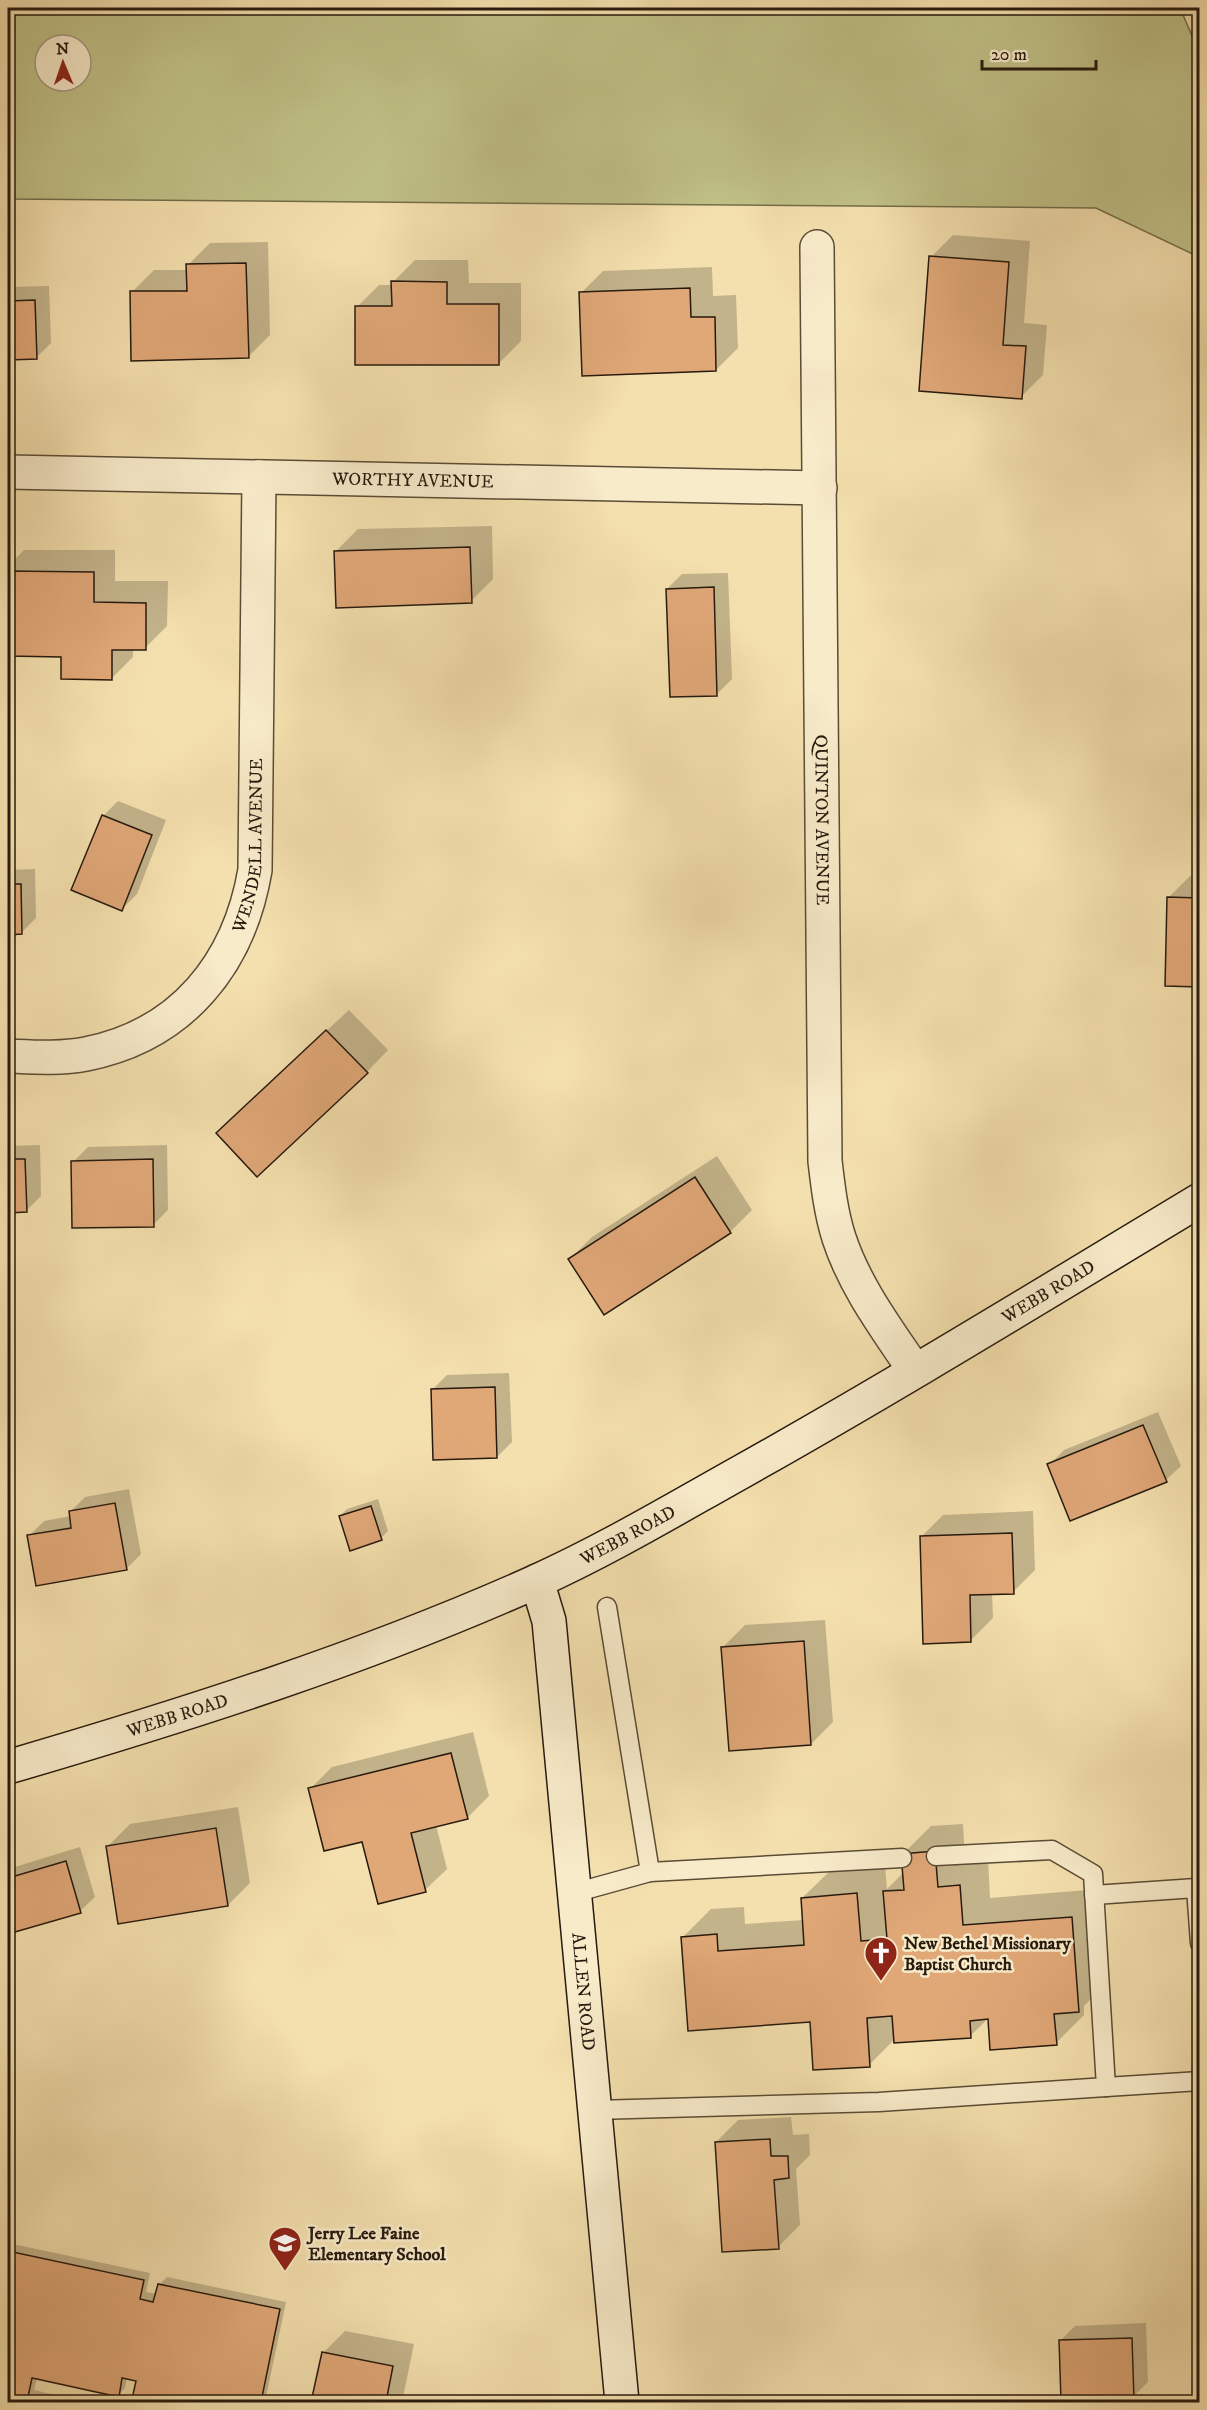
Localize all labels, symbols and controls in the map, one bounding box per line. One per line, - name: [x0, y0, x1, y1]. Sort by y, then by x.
- north arrow: [33, 33, 93, 93]
- scale bar: [982, 33, 1096, 71]
- text: N: [56, 39, 69, 59]
- text: 20 m: [991, 44, 1027, 66]
- street label: WORTHY AVENUE: [331, 468, 494, 494]
- street label: QUINTON AVENUE: [809, 734, 833, 906]
- street label: WENDELL AVENUE: [228, 758, 268, 937]
- street label: WEBB ROAD: [997, 1256, 1099, 1330]
- street label: WEBB ROAD: [576, 1501, 680, 1571]
- street label: WEBB ROAD: [123, 1690, 231, 1743]
- street label: ALLEN ROAD: [566, 1932, 599, 2052]
- place label: New Bethel Missionary Baptist Church: [904, 1933, 1071, 1976]
- church icon: New Bethel Missionary Baptist Church: [863, 1935, 899, 1982]
- place label: Jerry Lee Faine Elementary School: [306, 2223, 446, 2266]
- school or university icon: Jerry Lee Faine Elementary School: [267, 2225, 303, 2272]

